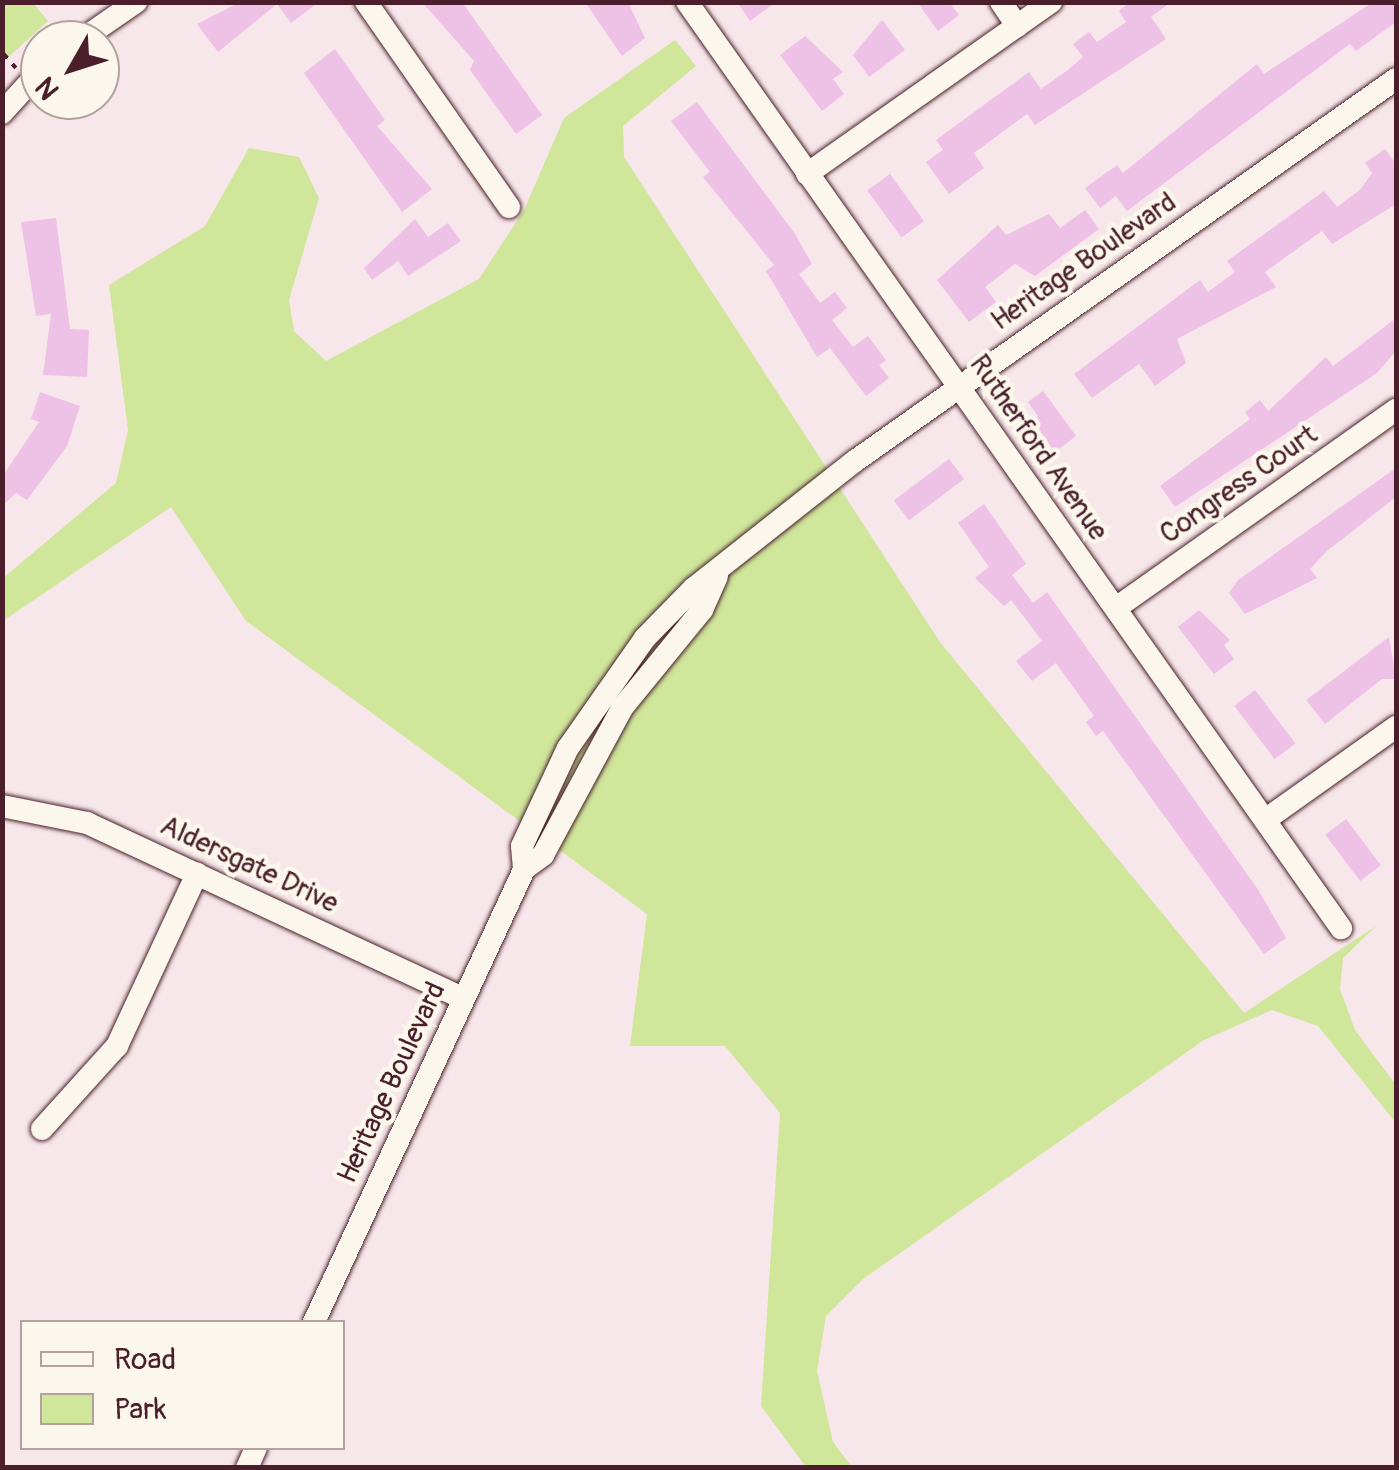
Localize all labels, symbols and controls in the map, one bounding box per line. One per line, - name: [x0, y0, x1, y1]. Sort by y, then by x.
- north arrow: [20, 20, 120, 120]
- text: N: [28, 70, 67, 106]
- street label: Heritage Boulevard: [985, 186, 1183, 338]
- street label: Rutherford Avenue: [962, 349, 1114, 547]
- street label: Congress Court: [1154, 418, 1324, 552]
- street label: Aldersgate Drive: [155, 809, 343, 921]
- street label: Heritage Boulevard: [331, 977, 453, 1189]
- legend: [20, 1320, 345, 1450]
- text: Road: [114, 1341, 176, 1378]
- text: Park: [114, 1391, 167, 1428]

